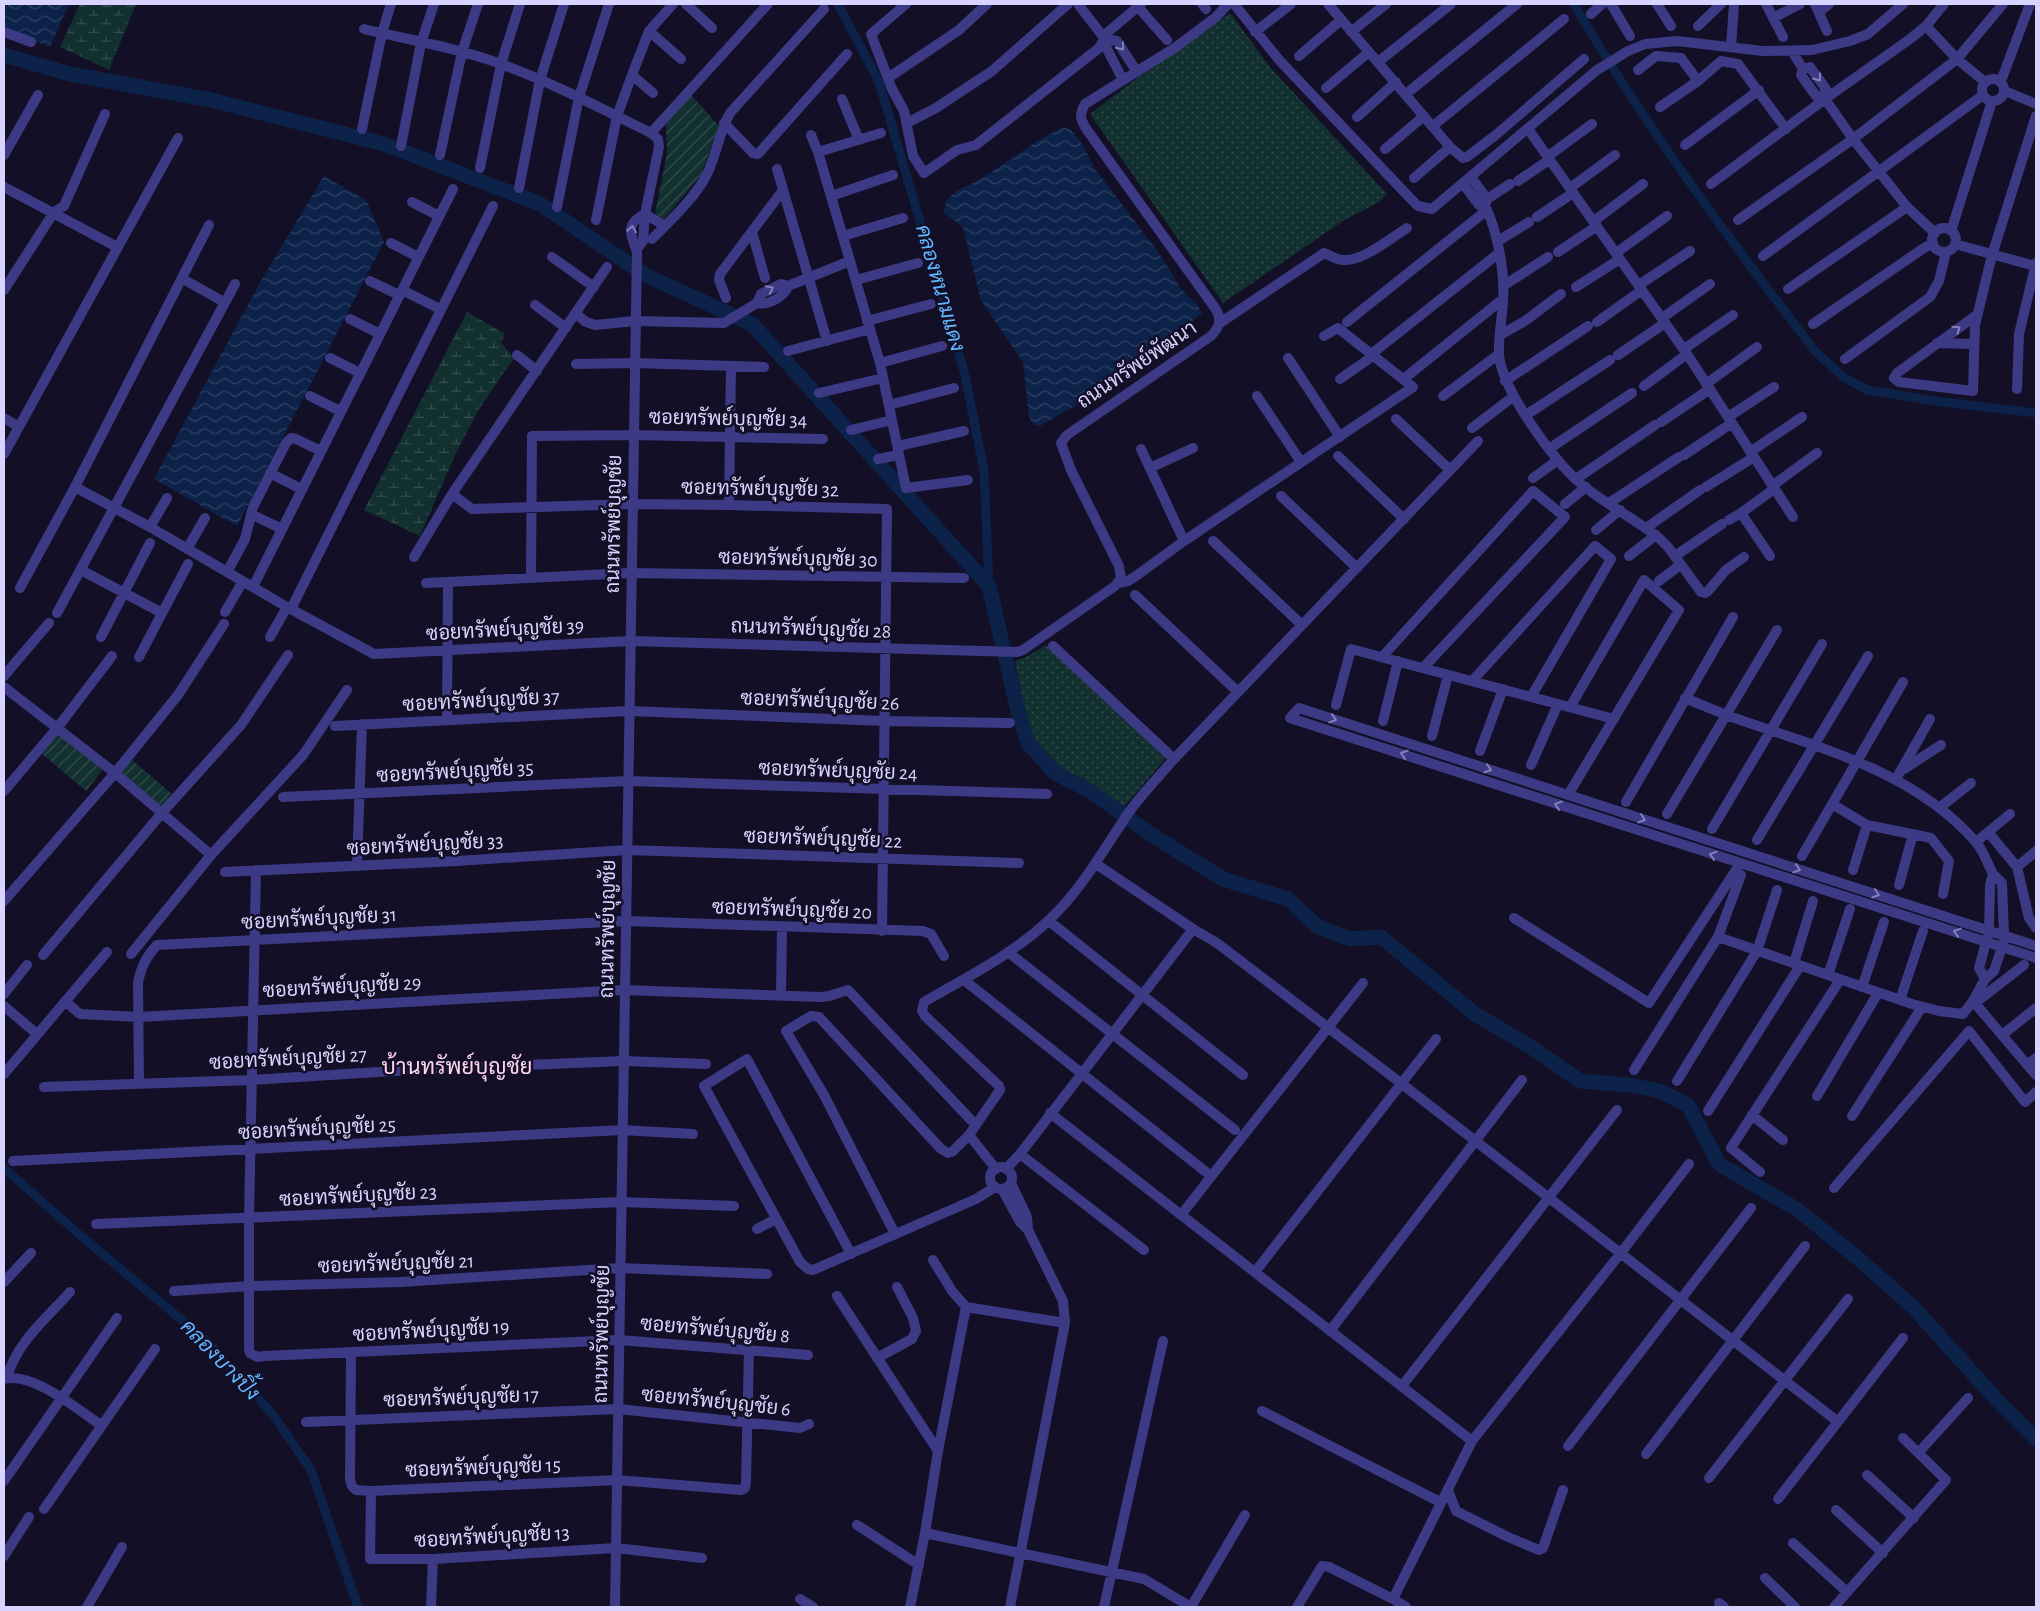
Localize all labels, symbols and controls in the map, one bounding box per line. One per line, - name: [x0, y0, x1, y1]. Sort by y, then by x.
- one-way arrow: [1115, 42, 1124, 51]
- one-way arrow: [1812, 72, 1821, 82]
- water label: คลองหนามแดง: [912, 222, 968, 354]
- one-way arrow: [626, 225, 637, 233]
- one-way arrow: [765, 285, 774, 295]
- street label: ถนนทรัพย์พัฒนา: [1071, 314, 1200, 412]
- one-way arrow: [1952, 326, 1961, 335]
- street label: ซอยทรัพย์บุญชัย 34: [649, 403, 807, 433]
- street label: ถนนทรัพย์บุญชัย: [598, 454, 628, 594]
- street label: ซอยทรัพย์บุญชัย 32: [681, 473, 839, 503]
- street label: ซอยทรัพย์บุญชัย 30: [718, 543, 878, 573]
- street label: ซอยทรัพย์บุญชัย 39: [425, 611, 585, 647]
- street label: ถนนทรัพย์บุญชัย 28: [730, 611, 892, 645]
- street label: ซอยทรัพย์บุญชัย 37: [402, 682, 560, 718]
- street label: ซอยทรัพย์บุญชัย 26: [740, 683, 900, 717]
- one-way arrow: [1329, 714, 1337, 724]
- one-way arrow: [1400, 750, 1408, 760]
- street label: ซอยทรัพย์บุญชัย 35: [376, 753, 534, 789]
- street label: ซอยทรัพย์บุญชัย 24: [758, 753, 918, 787]
- one-way arrow: [1483, 763, 1492, 773]
- one-way arrow: [1554, 800, 1563, 810]
- one-way arrow: [1638, 813, 1646, 823]
- street label: ซอยทรัพย์บุญชัย 22: [743, 821, 903, 855]
- street label: ซอยทรัพย์บุญชัย 33: [346, 826, 504, 862]
- one-way arrow: [1709, 851, 1717, 861]
- street label: ถนนทรัพย์บุญชัย: [592, 859, 622, 999]
- one-way arrow: [1792, 863, 1801, 873]
- one-way arrow: [1871, 889, 1879, 899]
- street label: ซอยทรัพย์บุญชัย 20: [712, 892, 873, 926]
- street label: ซอยทรัพย์บุญชัย 31: [241, 900, 397, 936]
- one-way arrow: [1953, 928, 1961, 938]
- street label: ซอยทรัพย์บุญชัย 29: [262, 968, 422, 1004]
- street label: ซอยทรัพย์บุญชัย 27: [208, 1040, 368, 1076]
- district label: บ้านทรัพย์บุญชัย: [382, 1052, 532, 1082]
- street label: ซอยทรัพย์บุญชัย 25: [237, 1110, 397, 1146]
- street label: ซอยทรัพย์บุญชัย 23: [278, 1177, 438, 1213]
- street label: ซอยทรัพย์บุญชัย 21: [317, 1246, 475, 1280]
- street label: ถนนทรัพย์บุญชัย: [586, 1264, 616, 1404]
- water label: คลองบางปิ้ง: [177, 1309, 270, 1404]
- street label: ซอยทรัพย์บุญชัย 8: [639, 1309, 791, 1349]
- street label: ซอยทรัพย์บุญชัย 19: [352, 1312, 510, 1348]
- street label: ซอยทรัพย์บุญชัย 6: [640, 1379, 792, 1423]
- street label: ซอยทรัพย์บุญชัย 17: [383, 1380, 539, 1414]
- street label: ซอยทรัพย์บุญชัย 15: [405, 1450, 561, 1484]
- street label: ซอยทรัพย์บุญชัย 13: [414, 1518, 570, 1554]

